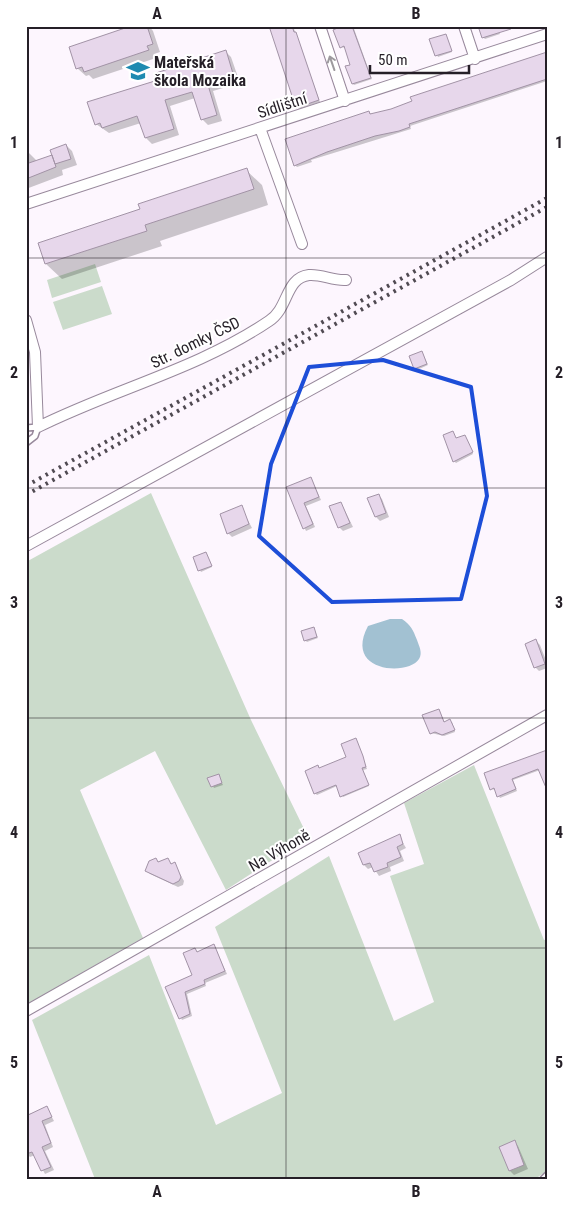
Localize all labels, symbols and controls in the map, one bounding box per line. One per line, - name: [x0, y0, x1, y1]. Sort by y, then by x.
- text: A: [152, 4, 162, 23]
- text: B: [412, 4, 421, 23]
- scale bar: [370, 42, 469, 74]
- text: 50 m: [378, 51, 408, 69]
- place label: Mateřská škola Mozaika: [154, 53, 247, 90]
- one-way arrow: [327, 56, 337, 72]
- school or university icon: Mateřská škola Mozaika: [125, 58, 151, 84]
- street label: Sídlištní: [255, 88, 310, 122]
- text: 1: [10, 133, 18, 152]
- text: 1: [555, 133, 563, 152]
- street label: Str. domky ČSD: [147, 312, 243, 372]
- text: 2: [10, 363, 18, 382]
- text: 2: [555, 363, 563, 382]
- text: 3: [10, 593, 18, 612]
- text: 3: [555, 593, 563, 612]
- text: 4: [10, 823, 18, 842]
- text: 4: [555, 823, 563, 842]
- street label: Na Výhoně: [245, 825, 313, 876]
- text: 5: [10, 1053, 18, 1072]
- text: 5: [555, 1053, 563, 1072]
- text: A: [152, 1182, 162, 1201]
- text: B: [412, 1182, 421, 1201]

